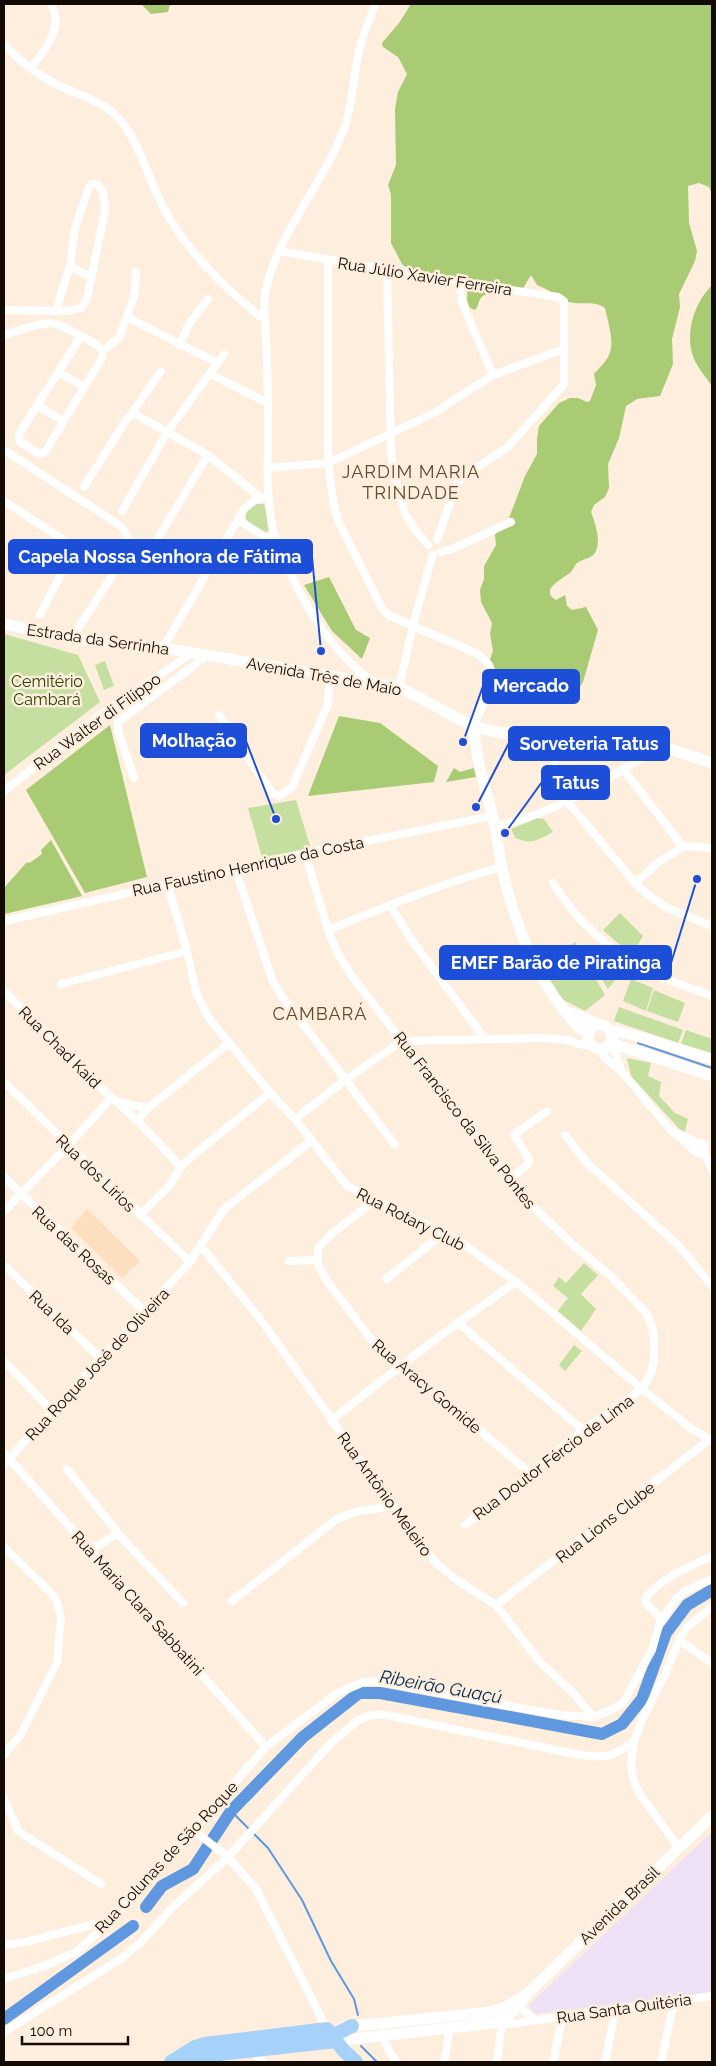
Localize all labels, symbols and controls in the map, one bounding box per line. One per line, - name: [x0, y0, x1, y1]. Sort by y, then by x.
- street label: Rua Júlio Xavier Ferreira: [336, 253, 513, 300]
- district label: JARDIM MARIA TRINDADE: [342, 461, 480, 503]
- callout: Capela Nossa Senhora de Fátima: [9, 540, 312, 573]
- text: Capela Nossa Senhora de Fátima: [18, 546, 302, 567]
- street label: Estrada da Serrinha: [25, 620, 170, 659]
- street label: Avenida Três de Maio: [245, 654, 403, 699]
- street label: Rua Walter di Filippo: [30, 669, 165, 774]
- callout: Mercado: [483, 670, 579, 703]
- park label: Cemitério Cambará: [11, 672, 83, 709]
- text: Mercado: [493, 675, 569, 696]
- callout: Molhação: [141, 724, 246, 757]
- callout: Sorveteria Tatus: [509, 727, 669, 760]
- text: Molhação: [152, 730, 236, 751]
- text: Sorveteria Tatus: [519, 733, 659, 754]
- callout: Tatus: [542, 766, 609, 799]
- text: Tatus: [553, 772, 599, 793]
- street label: Rua Faustino Henrique da Costa: [131, 833, 366, 900]
- callout: EMEF Barão de Piratinga: [440, 946, 671, 979]
- text: EMEF Barão de Piratinga: [451, 952, 661, 973]
- street label: Rua Chad Kaid: [15, 1002, 105, 1092]
- district label: CAMBARÁ: [273, 1002, 367, 1024]
- street label: Rua Francisco da Silva Pontes: [390, 1028, 540, 1213]
- street label: Rua dos Lírios: [52, 1131, 140, 1216]
- street label: Rua Rotary Club: [353, 1184, 468, 1255]
- street label: Rua das Rosas: [28, 1202, 119, 1289]
- street label: Rua Roque José de Oliveira: [22, 1284, 173, 1445]
- street label: Rua Ida: [25, 1286, 78, 1338]
- street label: Rua Aracy Gomide: [368, 1335, 485, 1438]
- street label: Rua Doutor Fércio de Lima: [469, 1391, 637, 1524]
- street label: Rua Antônio Meleiro: [333, 1429, 436, 1560]
- street label: Rua Lions Clube: [552, 1478, 659, 1567]
- street label: Rua Maria Clara Sabbatini: [68, 1527, 208, 1680]
- water label: Ribeirão Guaçú: [378, 1665, 504, 1708]
- street label: Rua Colunas de São Roque: [91, 1777, 242, 1937]
- street label: Avenida Brasil: [575, 1862, 664, 1948]
- street label: Rua Santa Quitéria: [555, 1990, 693, 2027]
- scale bar: [22, 2014, 129, 2046]
- text: 100 m: [30, 2022, 72, 2040]

